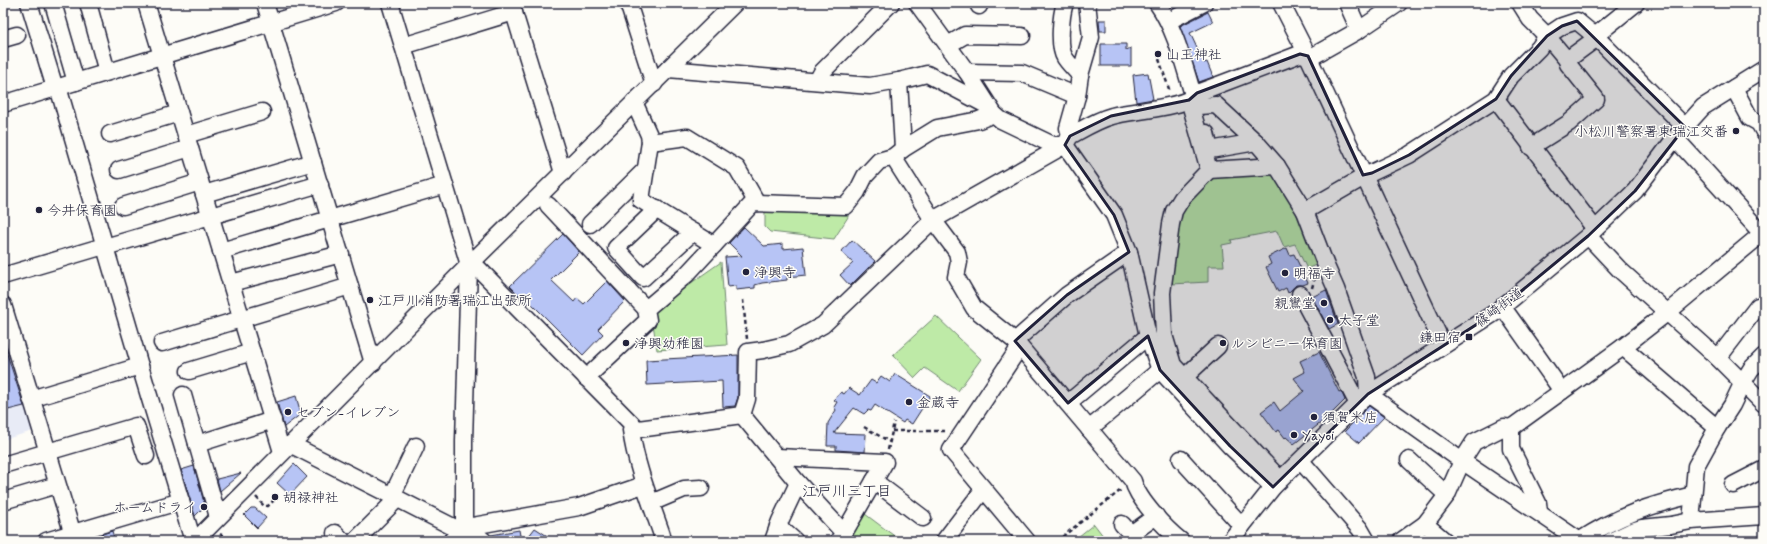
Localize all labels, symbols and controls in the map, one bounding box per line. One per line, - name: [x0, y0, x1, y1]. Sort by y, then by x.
- place label: 山王神社: [1166, 46, 1222, 64]
- marker: 山王神社: [1153, 49, 1163, 59]
- place label: 小松川警察署東瑞江交番: [1574, 123, 1728, 141]
- marker: 小松川警察署東瑞江交番: [1731, 126, 1741, 136]
- place label: 今井保育園: [47, 202, 117, 220]
- marker: 今井保育園: [34, 205, 44, 215]
- place label: 浄興寺: [754, 264, 796, 282]
- place label: 明福寺: [1293, 265, 1335, 283]
- marker: 浄興寺: [741, 267, 751, 277]
- marker: 明福寺: [1280, 268, 1290, 278]
- street label: 篠崎街道: [1472, 284, 1528, 332]
- place label: 江戸川消防署瑞江出張所: [378, 292, 532, 310]
- marker: 江戸川消防署瑞江出張所: [365, 295, 375, 305]
- place label: 親鸞堂: [1274, 295, 1316, 313]
- marker: 親鸞堂: [1319, 298, 1329, 308]
- place label: 太子堂: [1338, 312, 1380, 330]
- marker: 太子堂: [1325, 315, 1335, 325]
- place label: 鎌田宿: [1419, 329, 1461, 347]
- marker: 鎌田宿: [1464, 332, 1474, 342]
- place label: 浄興幼稚園: [634, 335, 704, 353]
- place label: ルンビニー保育園: [1231, 335, 1343, 353]
- marker: 浄興幼稚園: [621, 338, 631, 348]
- marker: ルンビニー保育園: [1218, 338, 1228, 348]
- place label: 金蔵寺: [917, 394, 959, 412]
- marker: 金蔵寺: [904, 397, 914, 407]
- place label: セブン-イレブン: [296, 404, 400, 422]
- marker: セブン-イレブン: [283, 407, 293, 417]
- place label: 須賀米店: [1322, 409, 1378, 427]
- marker: 須賀米店: [1309, 412, 1319, 422]
- place label: Yayoi: [1302, 427, 1334, 445]
- marker: Yayoi: [1289, 430, 1299, 440]
- district label: 江戸川三丁目: [802, 482, 892, 502]
- place label: 胡禄神社: [283, 489, 339, 507]
- marker: 胡禄神社: [270, 492, 280, 502]
- place label: ホームドライ: [113, 499, 196, 517]
- marker: ホームドライ: [199, 502, 209, 512]

